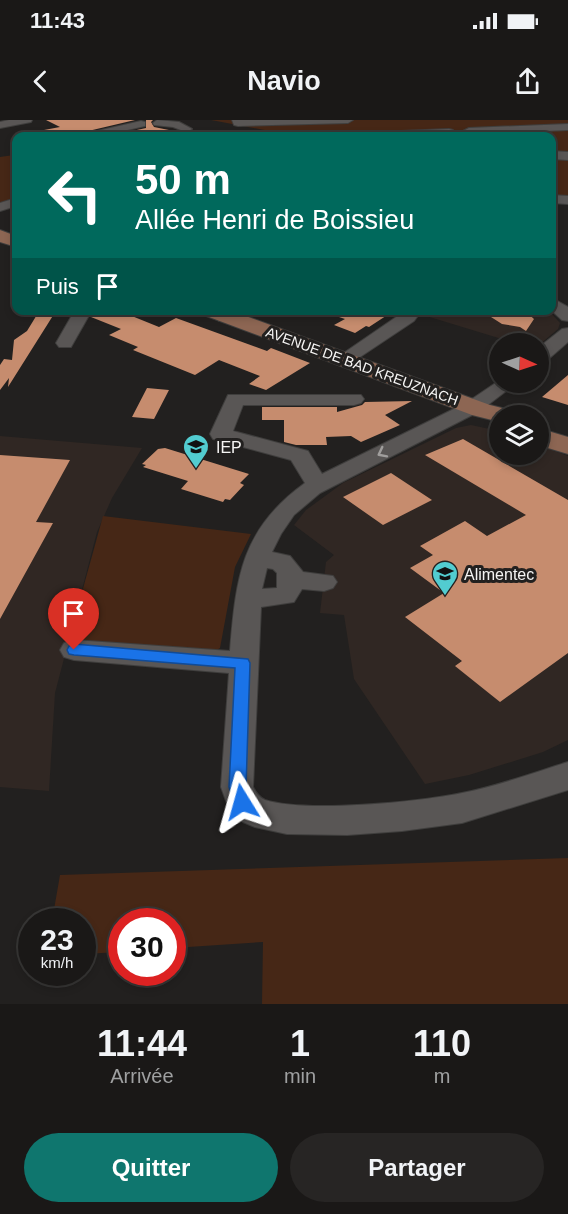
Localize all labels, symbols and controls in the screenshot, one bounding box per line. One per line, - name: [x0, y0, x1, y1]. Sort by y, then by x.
- text: 11:43: [30, 8, 85, 33]
- icon: back: [24, 65, 57, 98]
- icon: share: [511, 65, 544, 98]
- text: Navio: [247, 66, 321, 96]
- icon: left: [36, 156, 114, 234]
- text: 50 m: [135, 156, 231, 203]
- text: Allée Henri de Boissieu: [135, 205, 414, 235]
- icon: arrive: [91, 270, 124, 303]
- text: Puis: [36, 274, 79, 299]
- street label: AVENUE DE BAD KREUZNACH: [264, 324, 460, 408]
- north arrow: [489, 333, 549, 393]
- map controls: [489, 333, 549, 465]
- button: layers: [489, 405, 549, 465]
- school or university icon: IEP: [181, 432, 211, 470]
- place label: IEP: [216, 439, 242, 456]
- one-way arrow: [378, 445, 389, 457]
- school or university icon: Alimentec: [430, 559, 460, 597]
- place label: Alimentec: [464, 566, 534, 583]
- pin: [48, 588, 99, 650]
- icon: arrive: [57, 597, 90, 630]
- position arrow: [210, 770, 274, 834]
- speed limit sign: 30: [108, 908, 186, 986]
- text: 23: [40, 923, 74, 956]
- text: km/h: [41, 954, 73, 971]
- text: 11:44: [97, 1023, 187, 1064]
- text: 1: [290, 1023, 310, 1064]
- text: 110: [413, 1023, 471, 1064]
- text: Arrivée: [110, 1065, 174, 1087]
- text: min: [284, 1065, 316, 1087]
- text: m: [434, 1065, 450, 1087]
- button: Quitter: [24, 1133, 278, 1202]
- button: Partager: [290, 1133, 544, 1202]

